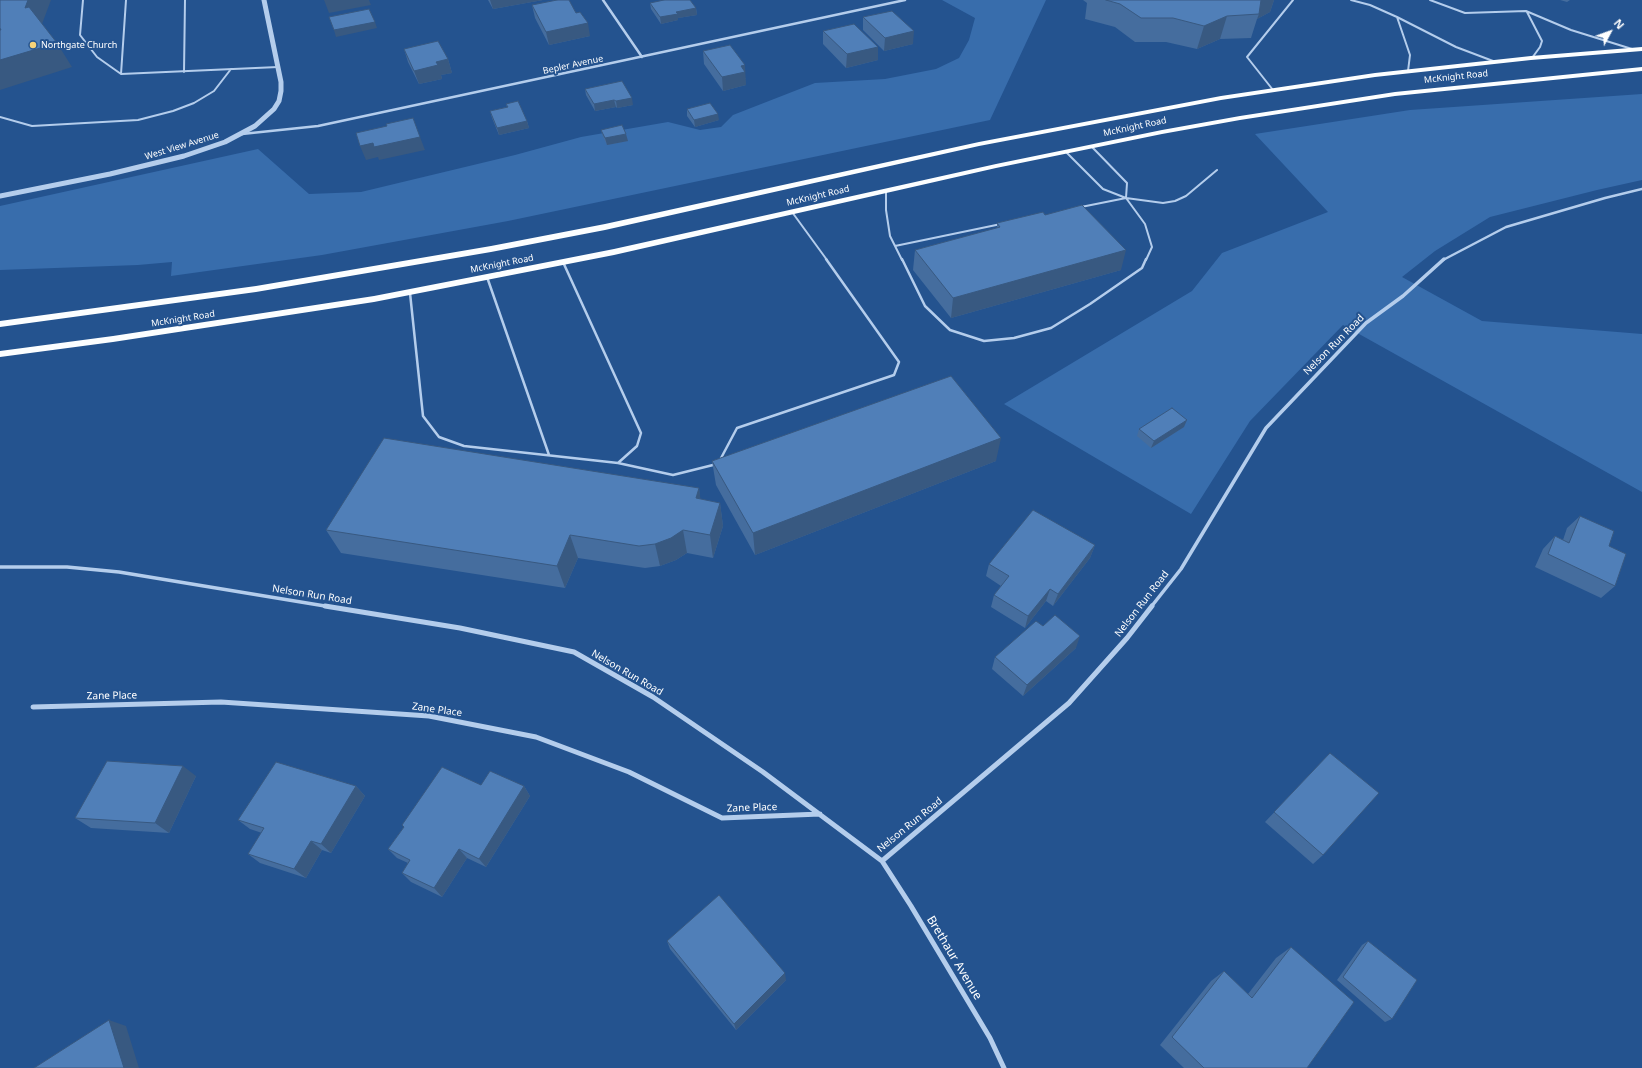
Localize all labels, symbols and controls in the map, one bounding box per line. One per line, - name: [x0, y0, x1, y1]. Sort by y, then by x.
- north arrow: [1590, 12, 1630, 52]
- text: N: [1611, 15, 1628, 32]
- marker: Northgate Church: [28, 40, 38, 50]
- place label: Northgate Church: [41, 40, 117, 50]
- street label: Bepler Avenue: [542, 53, 604, 77]
- street label: McKnight Road: [1423, 68, 1489, 86]
- street label: McKnight Road: [1102, 115, 1168, 139]
- street label: West View Avenue: [144, 130, 220, 162]
- street label: McKnight Road: [785, 184, 851, 208]
- street label: McKnight Road: [469, 253, 535, 275]
- street label: McKnight Road: [150, 309, 216, 329]
- street label: Nelson Run Road: [1301, 312, 1367, 378]
- street label: Nelson Run Road: [1112, 569, 1172, 639]
- street label: Nelson Run Road: [271, 583, 353, 607]
- street label: Nelson Run Road: [589, 648, 665, 698]
- street label: Zane Place: [87, 690, 137, 702]
- street label: Zane Place: [411, 701, 463, 719]
- street label: Nelson Run Road: [875, 795, 945, 855]
- street label: Zane Place: [727, 801, 777, 815]
- street label: Brethaur Avenue: [923, 913, 985, 1003]

